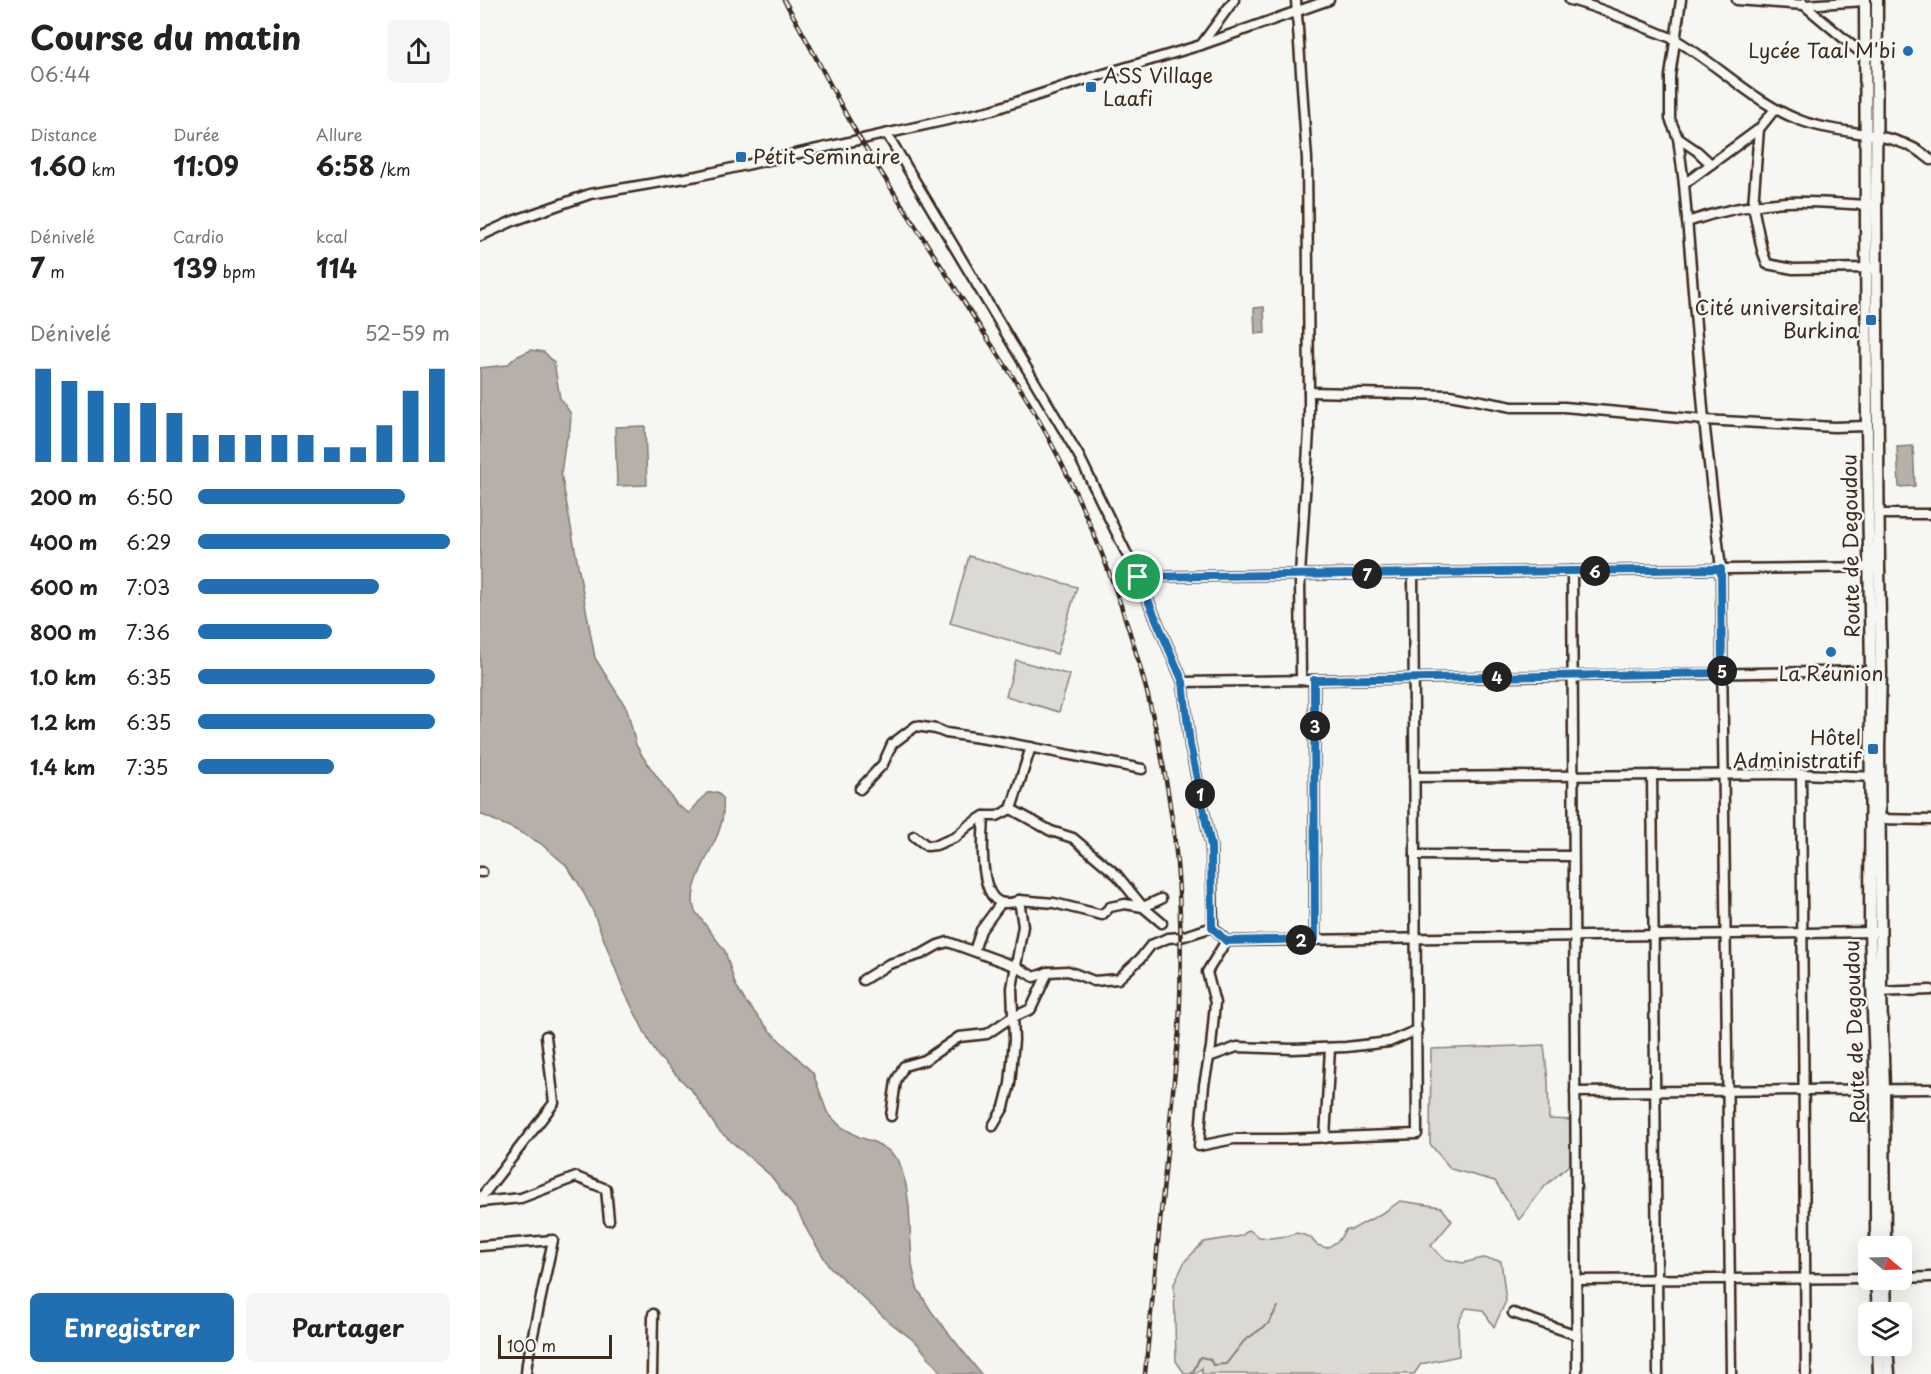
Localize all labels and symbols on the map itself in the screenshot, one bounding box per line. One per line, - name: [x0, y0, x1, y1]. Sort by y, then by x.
- place label: Lycée Taal M'bi: [1748, 35, 1896, 65]
- marker: Lycée Taal M'bi: [1901, 44, 1915, 58]
- place label: ASS Village Laafi: [1103, 60, 1213, 113]
- marker: ASS Village Laafi: [1084, 80, 1098, 94]
- place label: Pétit Seminaire: [753, 141, 900, 171]
- marker: Pétit Seminaire: [734, 150, 748, 164]
- place label: Cité universitaire Burkina: [1694, 292, 1859, 345]
- marker: Cité universitaire Burkina: [1864, 313, 1878, 327]
- street label: Route de Degoudou: [1833, 454, 1867, 638]
- pin: [1112, 551, 1163, 602]
- pin: 6: [1580, 556, 1610, 586]
- pin: 7: [1352, 559, 1382, 589]
- marker: La Réunion: [1824, 645, 1838, 659]
- pin: 5: [1707, 656, 1737, 686]
- place label: La Réunion: [1779, 658, 1883, 688]
- pin: 4: [1482, 662, 1512, 692]
- pin: 3: [1300, 711, 1330, 741]
- place label: Hôtel Administratif: [1733, 722, 1863, 775]
- marker: Hôtel Administratif: [1866, 742, 1880, 756]
- pin: 1: [1185, 779, 1215, 809]
- pin: 2: [1286, 925, 1316, 955]
- street label: Route de Degoudou: [1836, 940, 1872, 1124]
- north arrow: [1858, 1236, 1912, 1290]
- scale bar: [498, 1332, 612, 1360]

